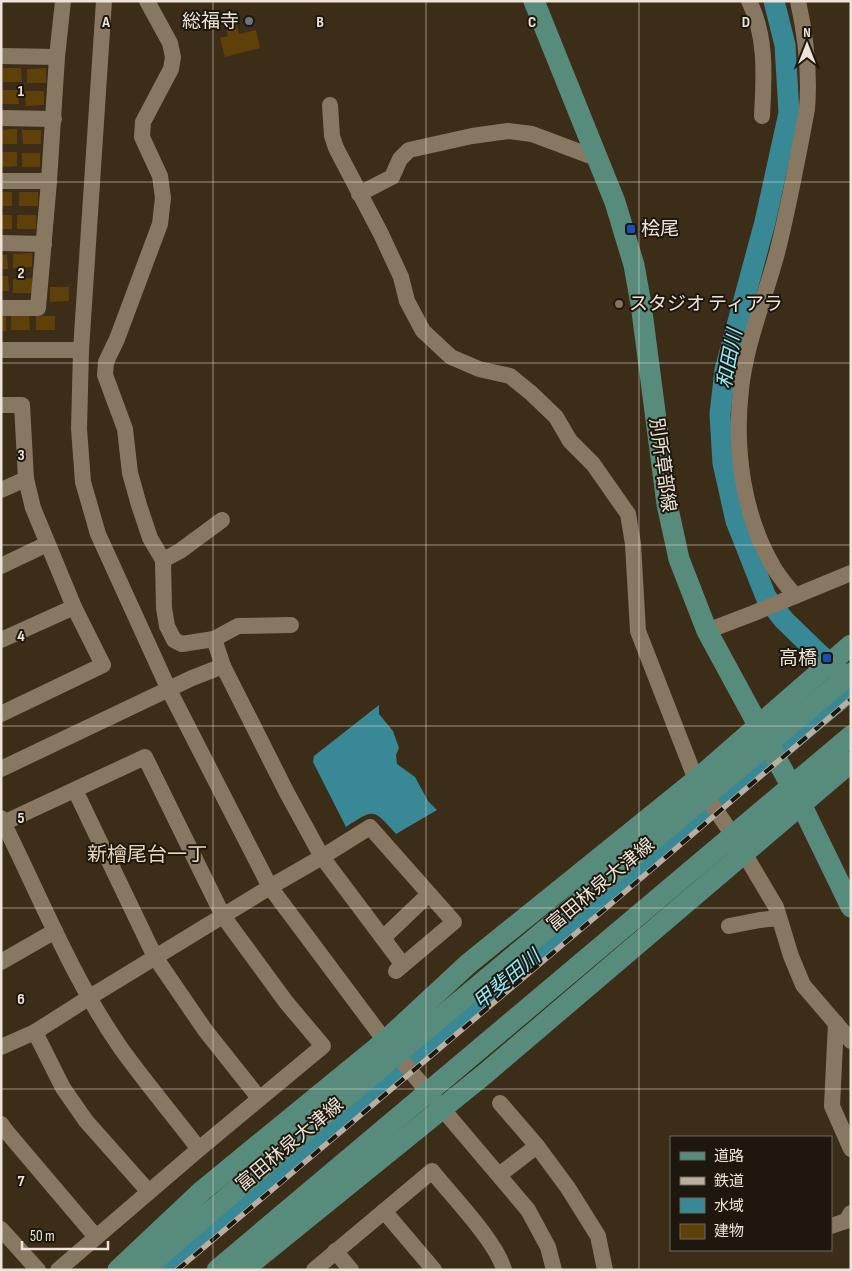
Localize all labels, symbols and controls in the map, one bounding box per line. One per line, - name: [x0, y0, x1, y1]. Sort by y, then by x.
- place label: 総福寺: [182, 10, 239, 33]
- text: A: [101, 13, 110, 32]
- text: B: [316, 13, 324, 32]
- text: C: [528, 13, 536, 32]
- text: D: [742, 13, 750, 32]
- marker: 総福寺: [243, 15, 255, 27]
- north arrow: [782, 20, 832, 70]
- text: N: [803, 24, 811, 41]
- text: 1: [18, 82, 25, 101]
- place label: 桧尾: [641, 218, 679, 241]
- marker: 桧尾: [625, 223, 637, 235]
- text: 2: [17, 264, 25, 283]
- place label: スタジオ ティアラ: [629, 293, 783, 316]
- marker: スタジオ ティアラ: [613, 298, 625, 310]
- water label: 和田川: [712, 325, 748, 391]
- street label: 別所草部線: [644, 416, 680, 514]
- text: 3: [17, 446, 25, 465]
- text: 4: [17, 627, 25, 646]
- place label: 高橋: [779, 647, 817, 670]
- marker: 高橋: [821, 652, 833, 664]
- text: 5: [17, 809, 25, 828]
- street label: 富田林泉大津線: [543, 833, 659, 937]
- district label: 新檜尾台一丁: [87, 843, 207, 867]
- water label: 甲斐田川: [469, 944, 547, 1015]
- text: 6: [17, 990, 25, 1009]
- street label: 富田林泉大津線: [232, 1093, 348, 1197]
- legend: [670, 1136, 832, 1251]
- text: 道路: [714, 1147, 744, 1166]
- text: 7: [18, 1172, 25, 1191]
- text: 鉄道: [714, 1172, 744, 1191]
- text: 水域: [714, 1197, 744, 1216]
- scale bar: [22, 1218, 109, 1250]
- text: 建物: [714, 1222, 744, 1241]
- text: 50 m: [30, 1227, 55, 1246]

